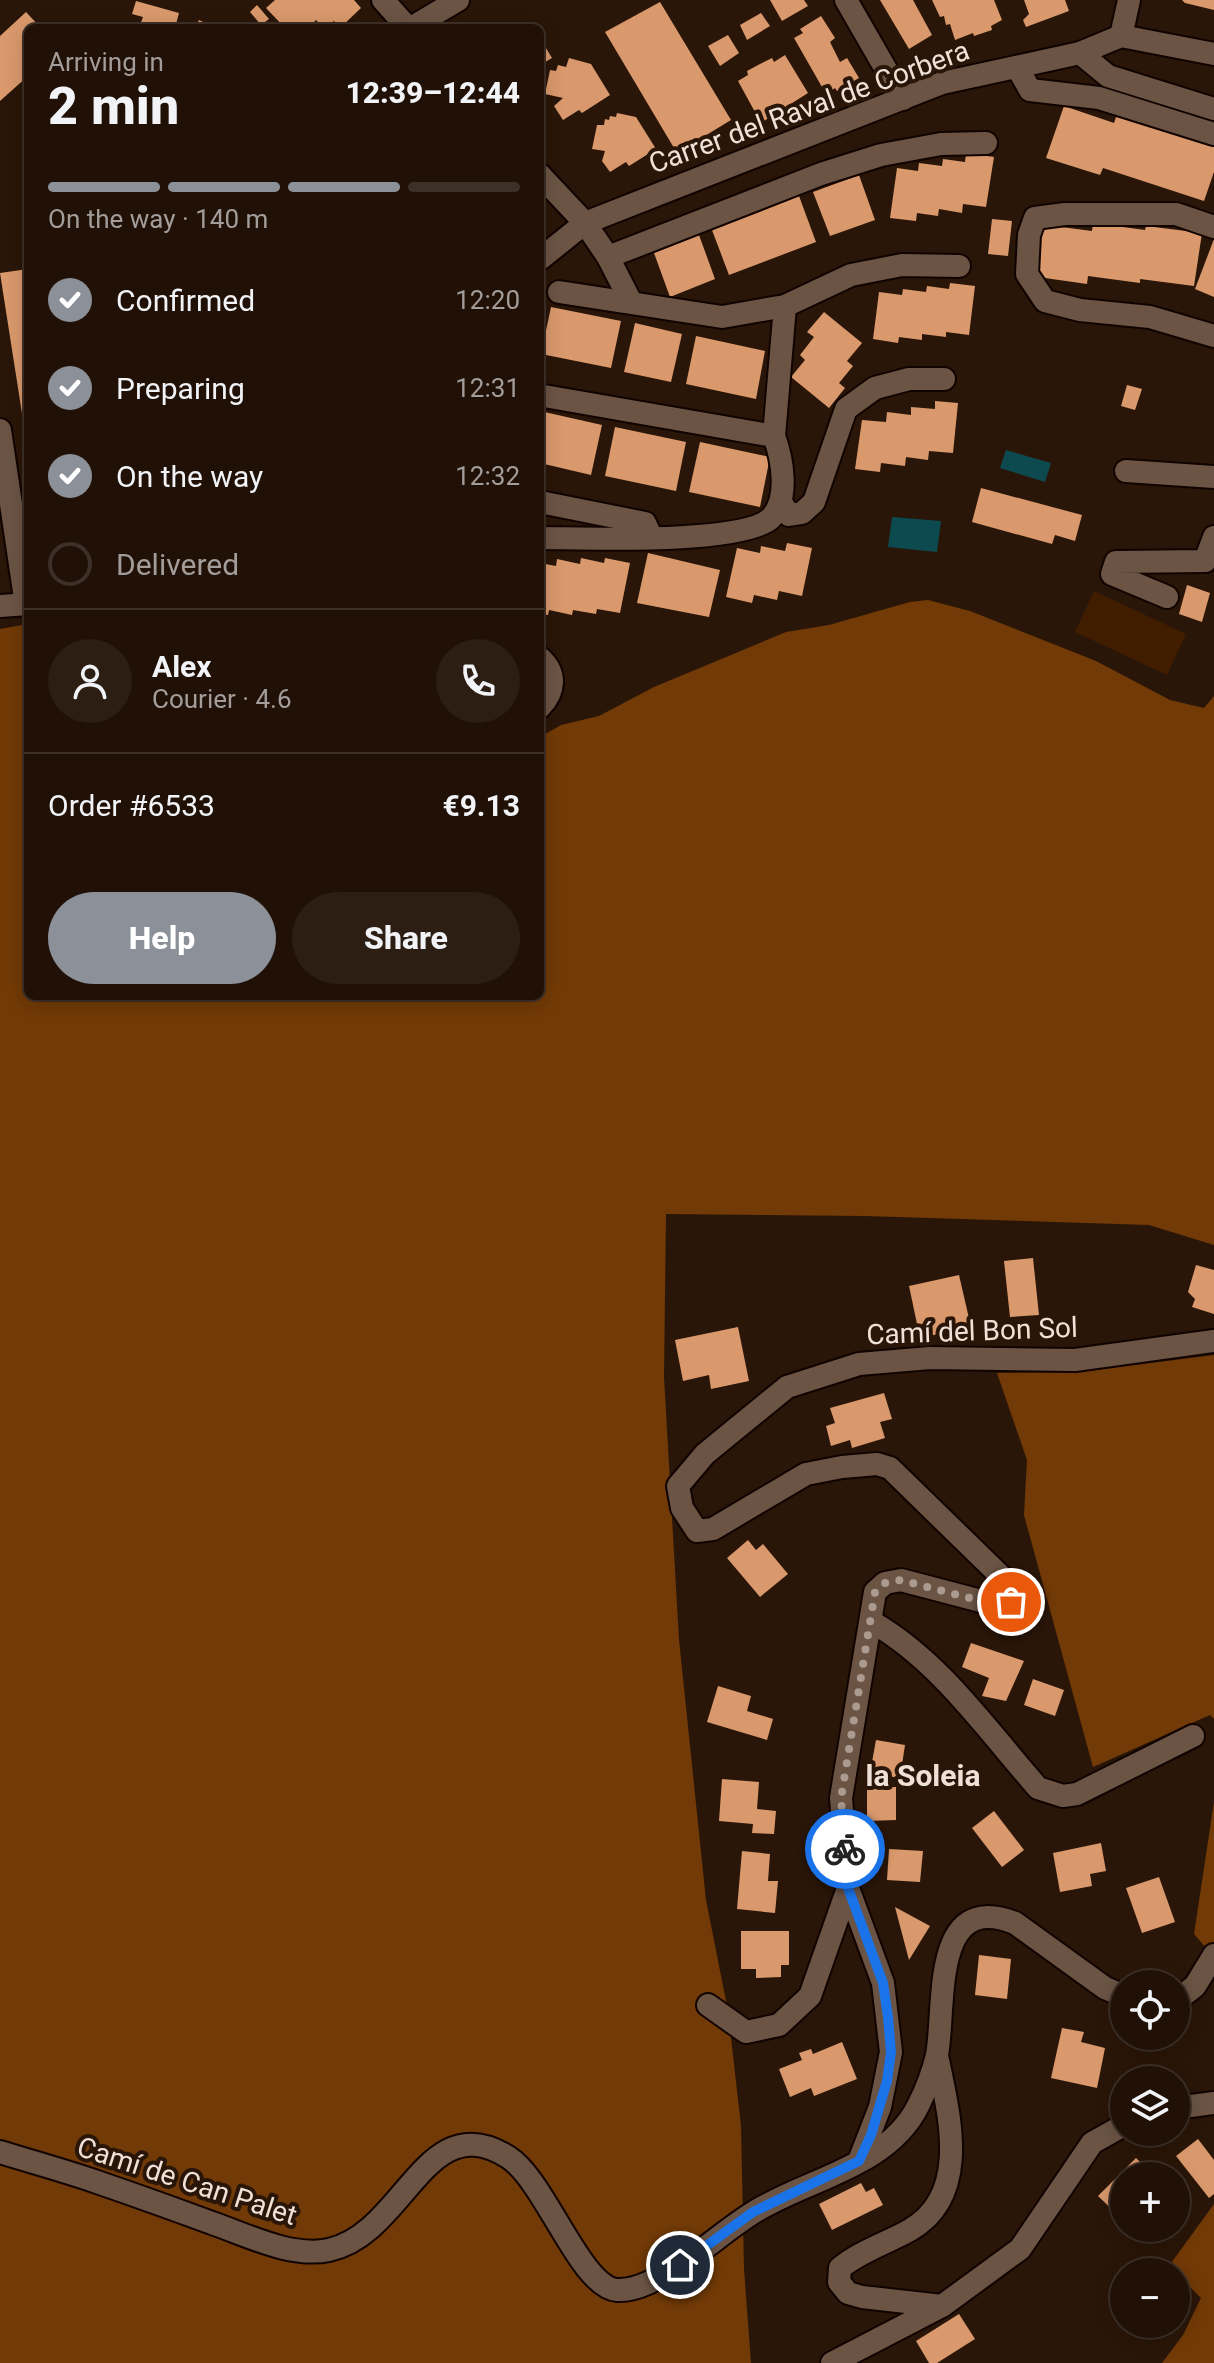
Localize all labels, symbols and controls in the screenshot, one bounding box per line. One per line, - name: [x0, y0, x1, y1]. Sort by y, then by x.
- street label: Carrer del Raval de Corbera: [644, 34, 974, 180]
- text: Arriving in: [48, 47, 164, 77]
- text: 12:39–12:44: [345, 75, 520, 110]
- text: 2 min: [48, 76, 179, 137]
- text: On the way · 140 m: [48, 204, 268, 234]
- icon: check: [48, 278, 92, 322]
- text: Confirmed: [116, 283, 255, 318]
- text: 12:20: [455, 285, 520, 315]
- icon: check: [48, 366, 92, 410]
- text: Preparing: [116, 371, 245, 406]
- text: 12:31: [455, 373, 520, 403]
- icon: check: [48, 454, 92, 498]
- text: On the way: [116, 459, 263, 494]
- text: 12:32: [455, 461, 520, 491]
- text: Delivered: [116, 547, 239, 582]
- button: person: [48, 639, 132, 723]
- button: phone: [436, 639, 520, 723]
- text: Alex: [152, 649, 212, 684]
- text: Courier · 4.6: [152, 684, 292, 714]
- text: Order #6533: [48, 788, 215, 823]
- text: €9.13: [442, 788, 520, 823]
- button: Help: [48, 892, 276, 984]
- button: Share: [292, 892, 520, 984]
- street label: Camí del Bon Sol: [866, 1311, 1078, 1351]
- pin: [977, 1568, 1045, 1636]
- icon: bag: [989, 1580, 1033, 1624]
- district label: la Soleia: [866, 1758, 981, 1793]
- courier: [805, 1809, 885, 1889]
- icon: bike: [823, 1827, 867, 1871]
- map controls: [1110, 1970, 1190, 2338]
- button: locate: [1110, 1970, 1190, 2050]
- button: layers: [1110, 2066, 1190, 2146]
- street label: Camí de Can Palet: [73, 2130, 301, 2232]
- button: +: [1110, 2162, 1190, 2242]
- pin: [646, 2231, 714, 2299]
- icon: home: [658, 2243, 702, 2287]
- button: −: [1110, 2258, 1190, 2338]

